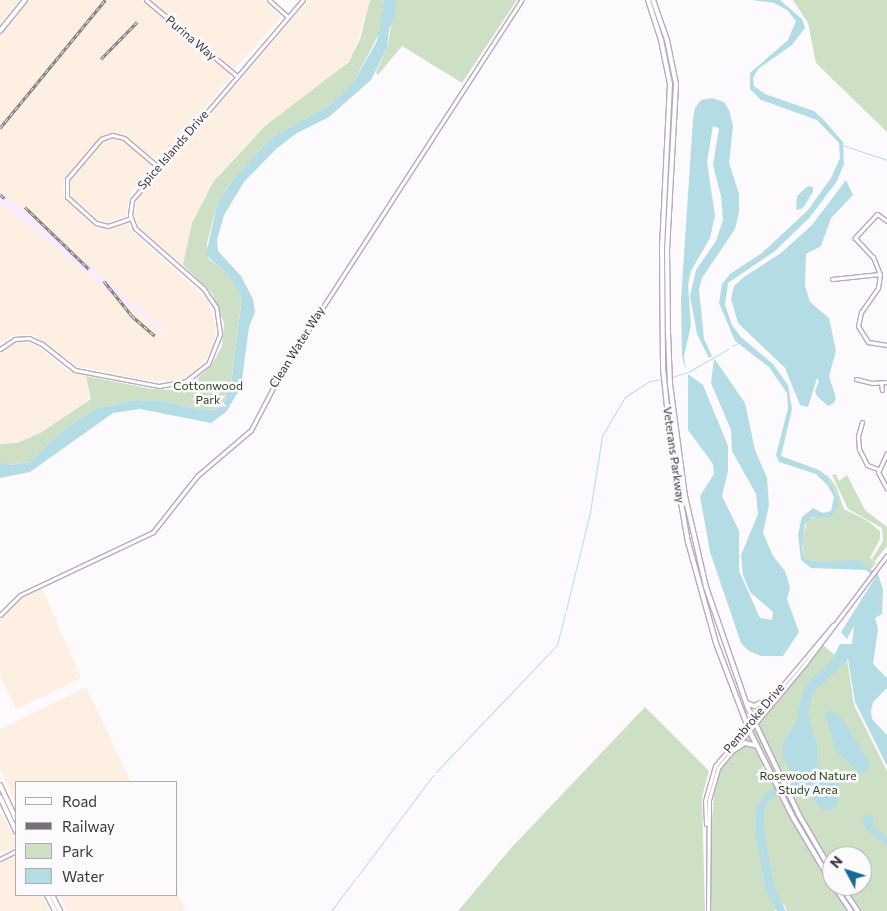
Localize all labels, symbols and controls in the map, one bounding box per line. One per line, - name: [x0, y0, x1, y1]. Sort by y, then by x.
- street label: Purina Way: [163, 13, 219, 63]
- street label: Spice Islands Drive: [135, 107, 211, 193]
- street label: Clean Water Way: [266, 304, 328, 390]
- park label: Cottonwood Park: [173, 379, 243, 407]
- street label: Veterans Parkway: [660, 406, 688, 504]
- street label: Pembroke Drive: [721, 680, 787, 756]
- park label: Rosewood Nature Study Area: [759, 769, 857, 797]
- legend: [15, 781, 178, 896]
- text: Road: [62, 792, 97, 810]
- text: Railway: [62, 817, 115, 835]
- text: Park: [62, 842, 93, 860]
- north arrow: [822, 846, 872, 896]
- text: N: [826, 852, 846, 871]
- text: Water: [62, 867, 104, 885]

